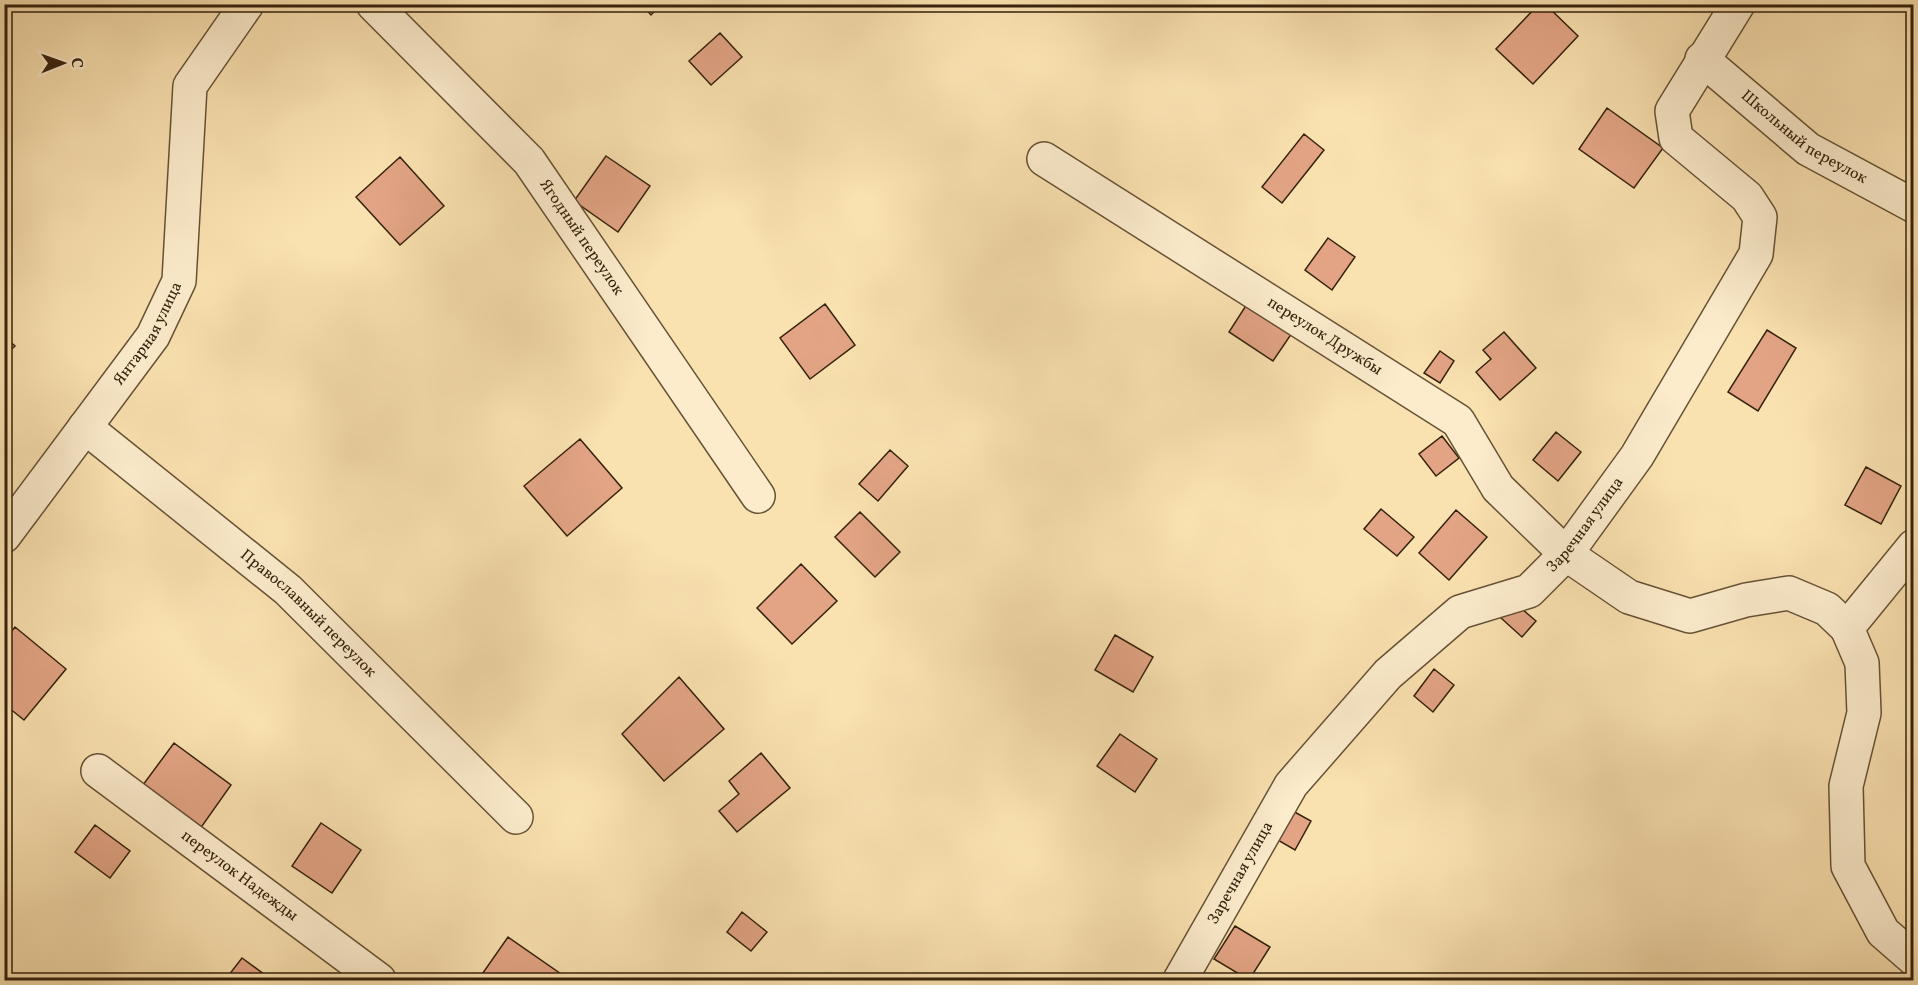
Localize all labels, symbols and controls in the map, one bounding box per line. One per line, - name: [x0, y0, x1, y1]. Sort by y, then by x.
- north arrow: [33, 33, 93, 93]
- text: С: [65, 57, 87, 68]
- street label: Школьный переулок: [1736, 85, 1871, 190]
- street label: Ягодный переулок: [534, 175, 629, 300]
- street label: Янтарная улица: [109, 278, 188, 390]
- street label: переулок Дружбы: [1263, 292, 1386, 381]
- street label: Заречная улица: [1542, 473, 1629, 578]
- street label: Православный переулок: [235, 545, 381, 683]
- street label: Заречная улица: [1203, 818, 1279, 929]
- street label: переулок Надежды: [176, 825, 302, 927]

